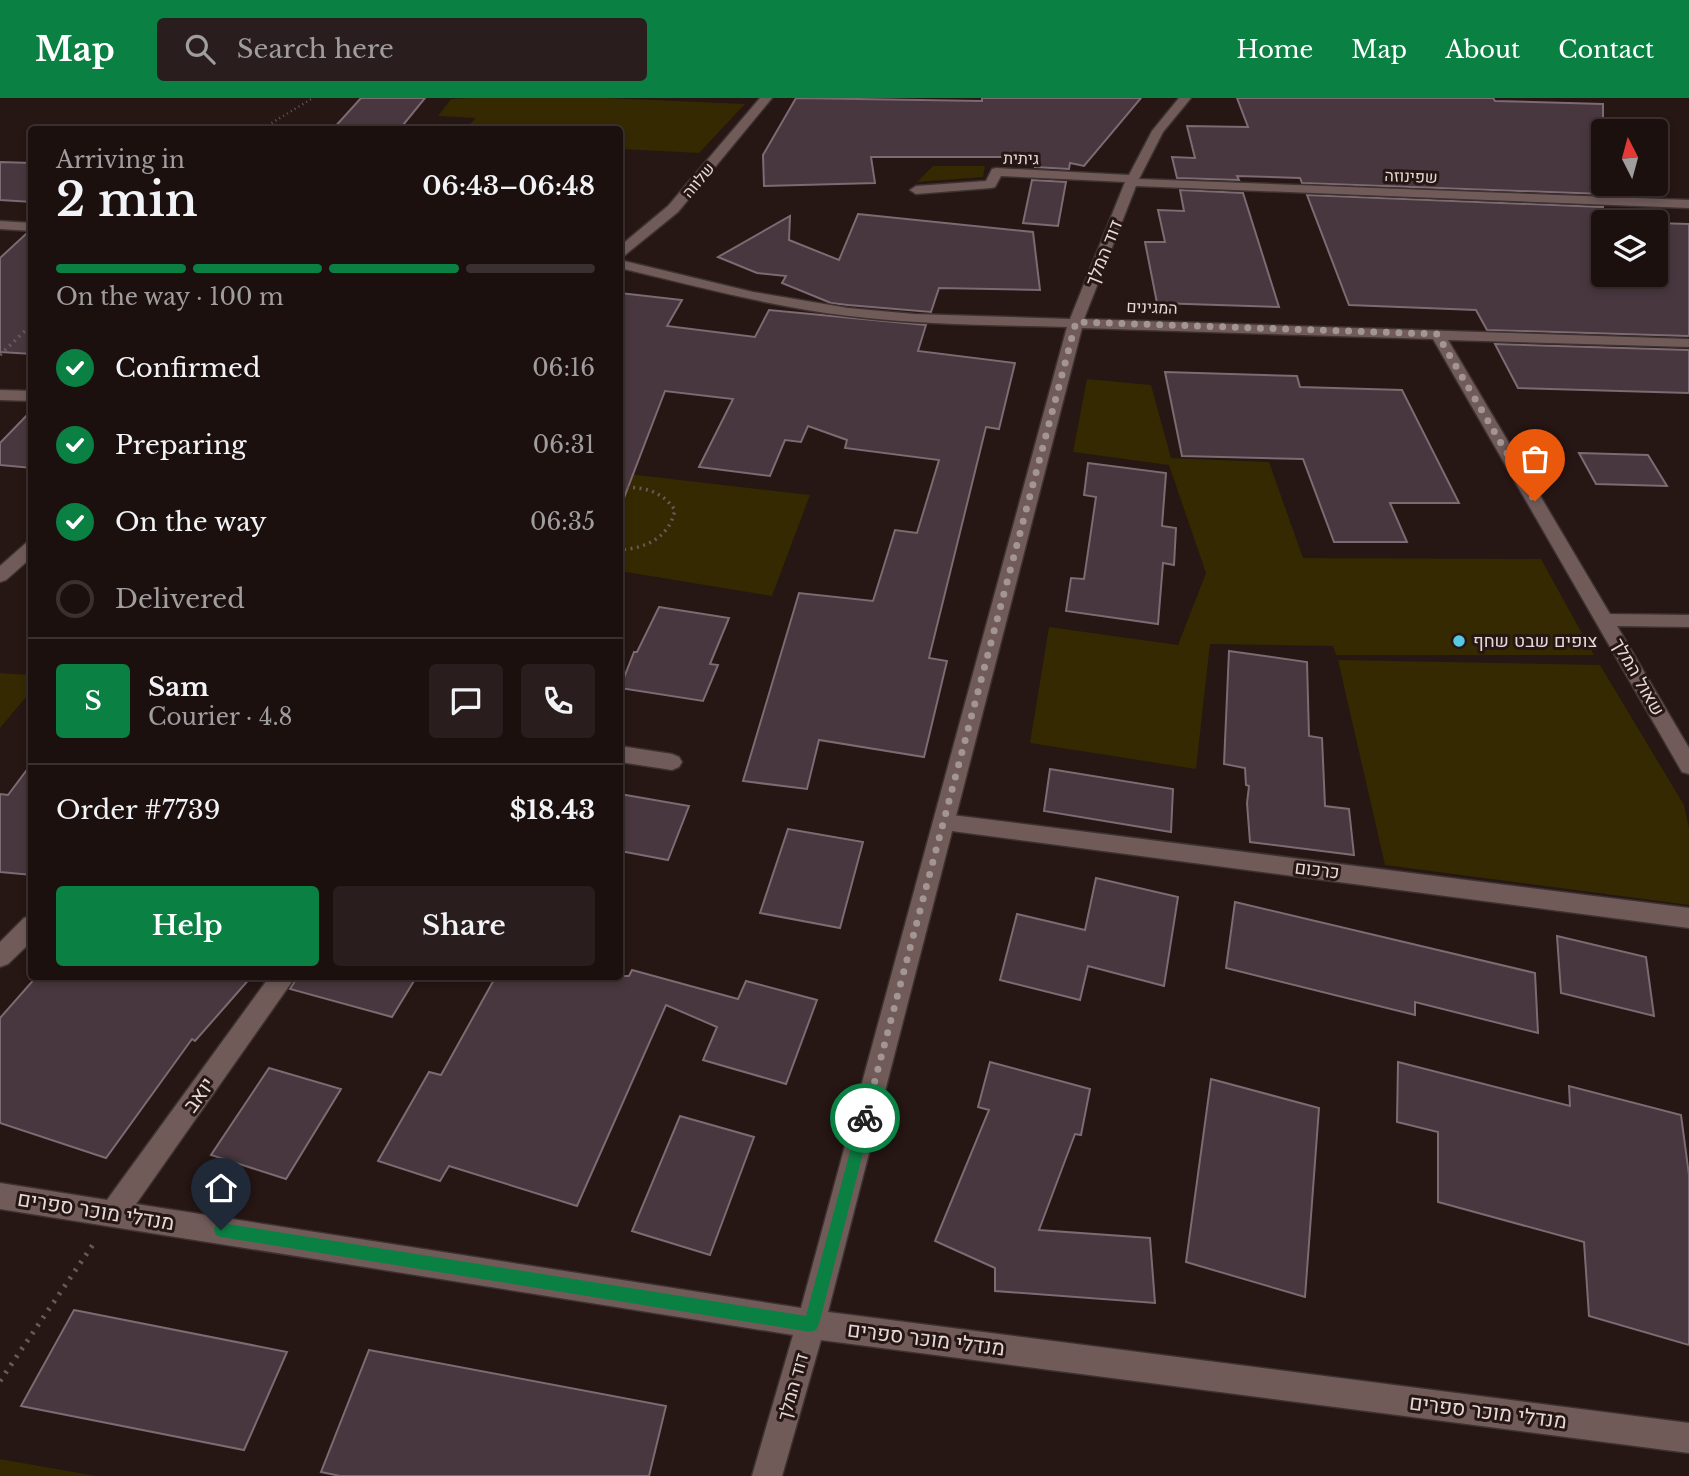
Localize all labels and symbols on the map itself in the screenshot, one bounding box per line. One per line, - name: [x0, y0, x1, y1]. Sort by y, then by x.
- north arrow: [1591, 119, 1668, 196]
- street label: גיתית: [1003, 148, 1039, 168]
- street label: שלווה: [678, 158, 718, 202]
- street label: שפינוזה: [1384, 165, 1438, 187]
- street label: דוד המלך: [1081, 217, 1127, 289]
- street label: המגינים: [1126, 296, 1178, 318]
- pin: [1505, 429, 1565, 501]
- place label: צופים שבט שחף: [1473, 630, 1598, 652]
- marker: צופים שבט שחף: [1451, 633, 1467, 649]
- street label: שאול המלך: [1607, 634, 1669, 720]
- street label: כרכום: [1293, 856, 1341, 884]
- street label: יואב: [178, 1072, 220, 1118]
- courier: [830, 1083, 900, 1153]
- pin: [191, 1158, 251, 1230]
- street label: מנדלי מוכר ספרים: [16, 1186, 176, 1236]
- street label: מנדלי מוכר ספרים: [846, 1316, 1006, 1362]
- street label: דוד המלך: [773, 1351, 813, 1423]
- street label: מנדלי מוכר ספרים: [1408, 1389, 1568, 1435]

